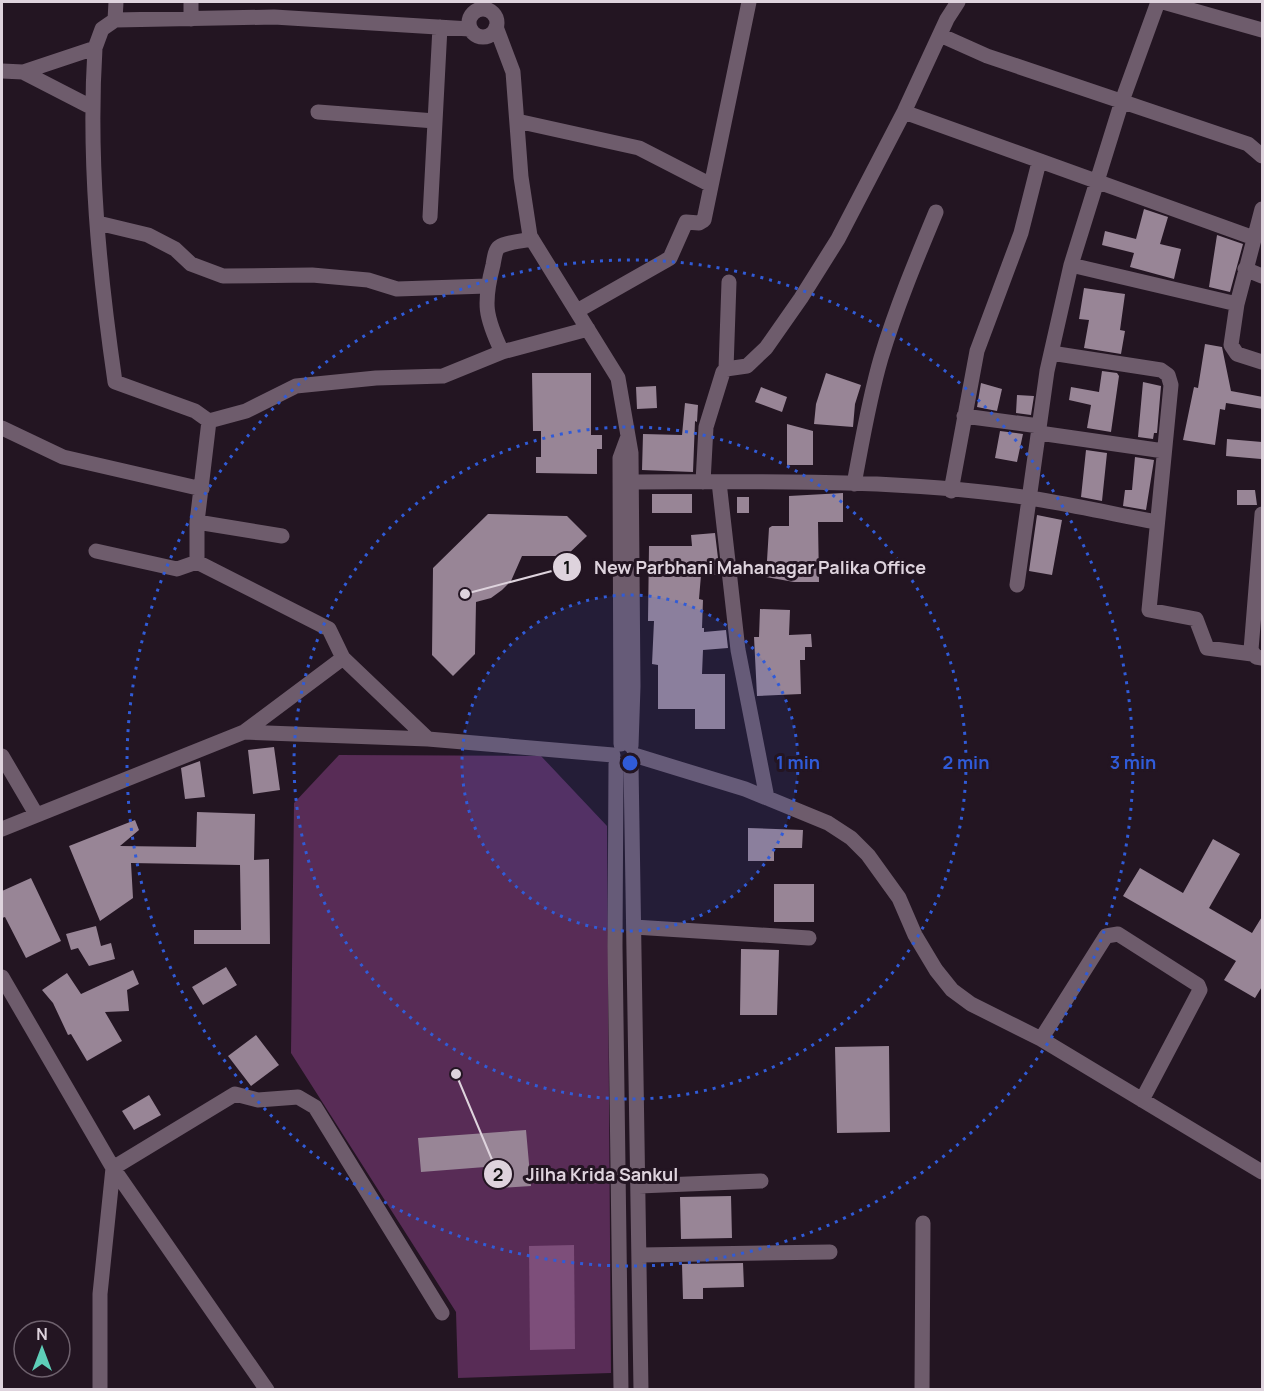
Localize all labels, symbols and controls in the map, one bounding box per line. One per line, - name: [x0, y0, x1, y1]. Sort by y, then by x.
- callout: New Parbhani Mahanagar Palika Office: [552, 549, 938, 585]
- text: 1: [563, 555, 571, 579]
- text: New Parbhani Mahanagar Palika Office: [594, 555, 926, 579]
- text: 1 min: [776, 750, 820, 774]
- text: 2 min: [943, 750, 989, 774]
- text: 3 min: [1110, 750, 1156, 774]
- centre of rings: [620, 753, 640, 773]
- callout: Jilha Krida Sankul: [483, 1156, 690, 1192]
- text: 2: [493, 1162, 503, 1186]
- text: Jilha Krida Sankul: [526, 1162, 678, 1186]
- north arrow: [12, 1319, 72, 1379]
- text: N: [36, 1323, 48, 1345]

